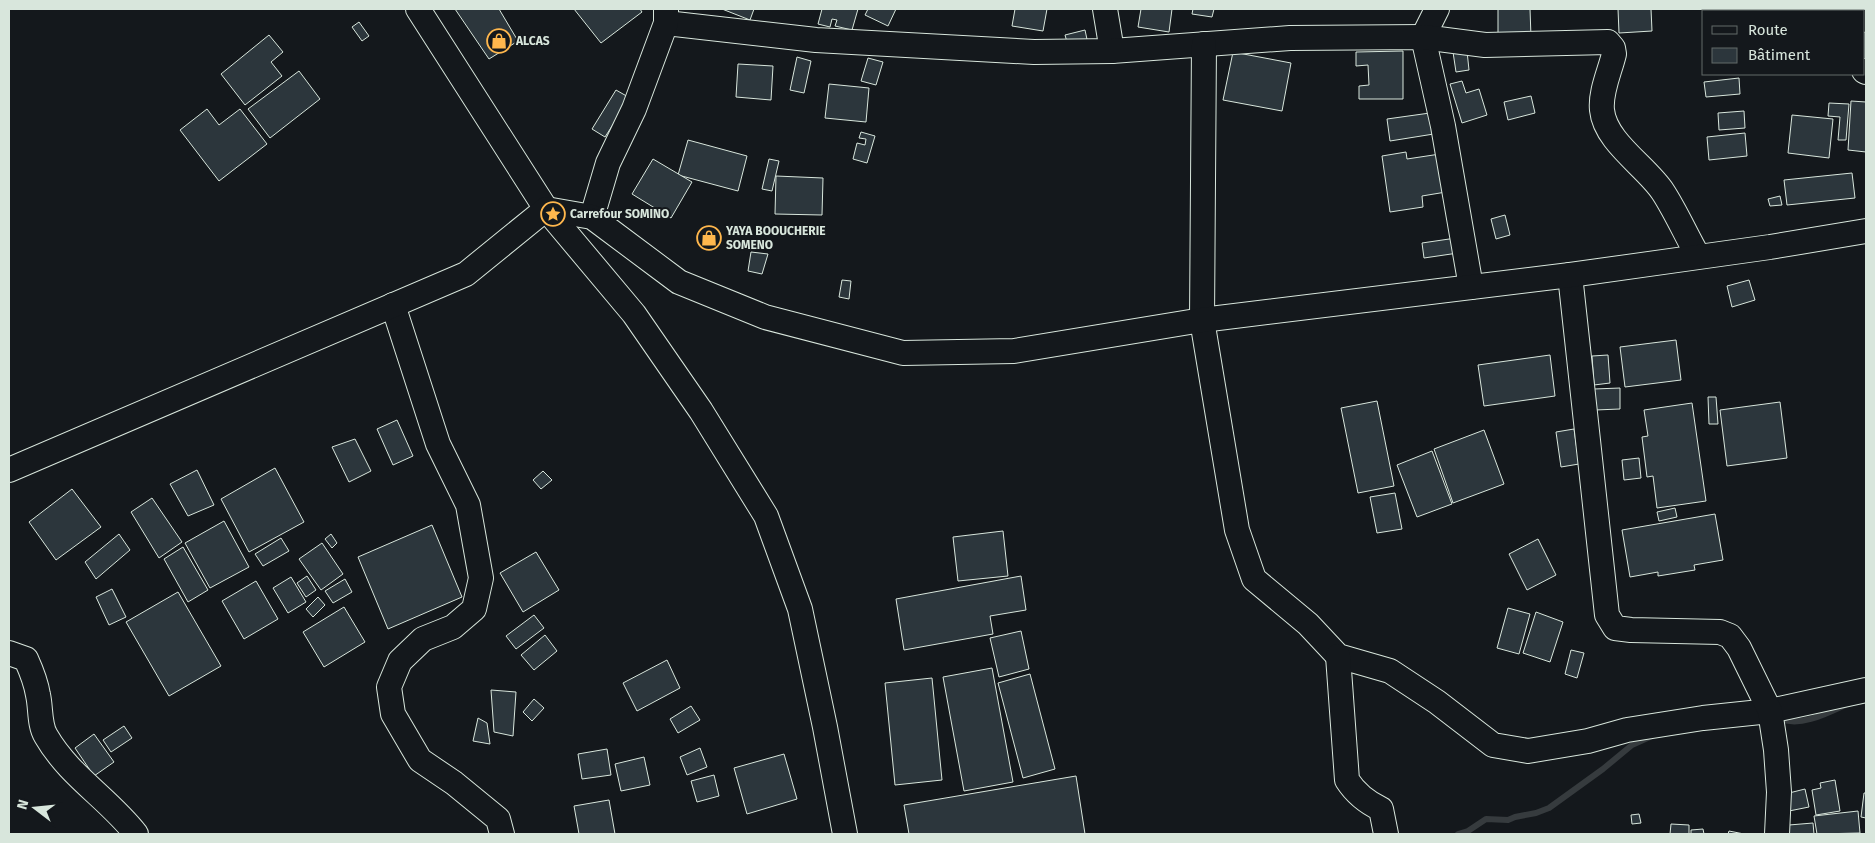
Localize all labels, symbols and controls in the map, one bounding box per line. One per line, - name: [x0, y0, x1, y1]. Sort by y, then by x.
- legend: [1702, 10, 1865, 75]
- text: Route: [1748, 21, 1788, 39]
- shop icon: ALCAS: [486, 28, 512, 54]
- place label: ALCAS: [515, 34, 550, 48]
- text: Bâtiment: [1748, 46, 1811, 64]
- place icon: Carrefour SOMINO: [540, 201, 566, 227]
- place label: Carrefour SOMINO: [570, 207, 669, 221]
- place label: YAYA BOOUCHERIE SOMENO: [725, 224, 825, 252]
- shop icon: YAYA BOOUCHERIE SOMENO: [696, 225, 722, 251]
- north arrow: [10, 783, 60, 833]
- text: N: [14, 798, 32, 811]

